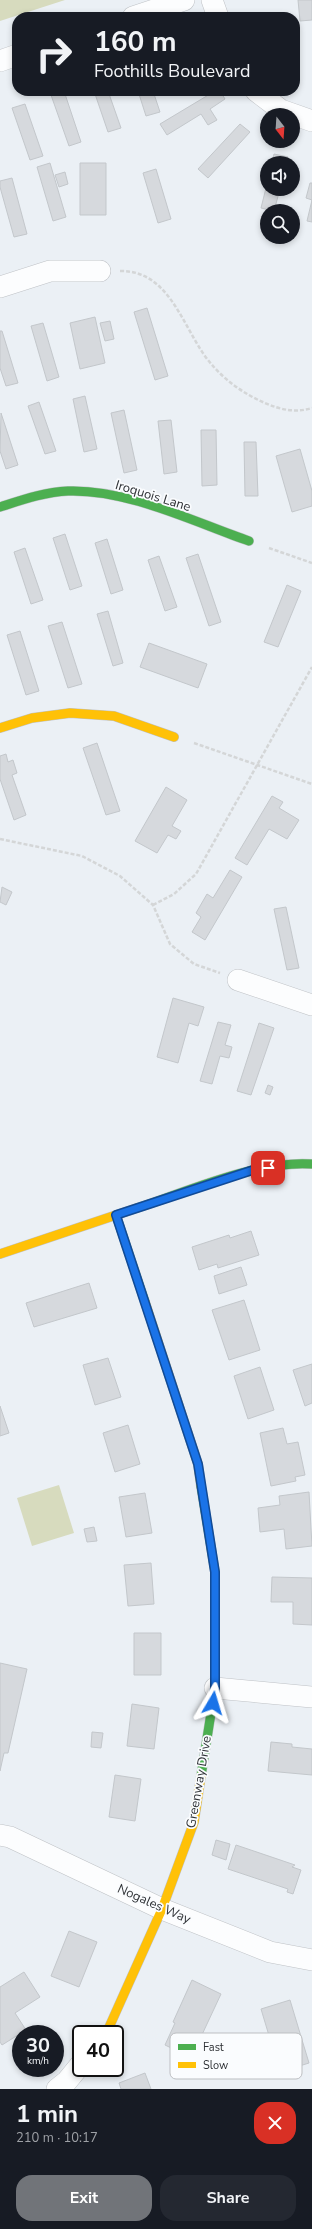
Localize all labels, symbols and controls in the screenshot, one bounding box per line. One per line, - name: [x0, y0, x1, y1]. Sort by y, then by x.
- text: 160 m: [94, 23, 177, 61]
- icon: right: [28, 28, 80, 80]
- text: Foothills Boulevard: [94, 59, 250, 83]
- north arrow: [260, 108, 300, 148]
- map controls: [260, 108, 300, 244]
- button: sound: [260, 156, 300, 196]
- button: search: [260, 204, 300, 244]
- street label: Iroquois Lane: [113, 476, 193, 516]
- pin: [251, 1151, 285, 1185]
- icon: arrive: [257, 1157, 279, 1179]
- position arrow: [192, 1682, 234, 1724]
- street label: Greenway Drive: [182, 1734, 216, 1830]
- street label: Nogales Way: [114, 1880, 194, 1928]
- speed limit sign: 40: [72, 2025, 124, 2077]
- text: 30: [26, 2032, 50, 2059]
- legend: [170, 2033, 302, 2079]
- text: Fast: [203, 2040, 224, 2055]
- text: km/h: [27, 2054, 49, 2068]
- text: Slow: [203, 2058, 228, 2073]
- text: 1 min: [16, 2098, 78, 2130]
- button: close: [254, 2102, 296, 2144]
- text: 210 m · 10:17: [16, 2129, 98, 2147]
- button: Exit: [16, 2175, 152, 2221]
- button: Share: [160, 2175, 296, 2221]

